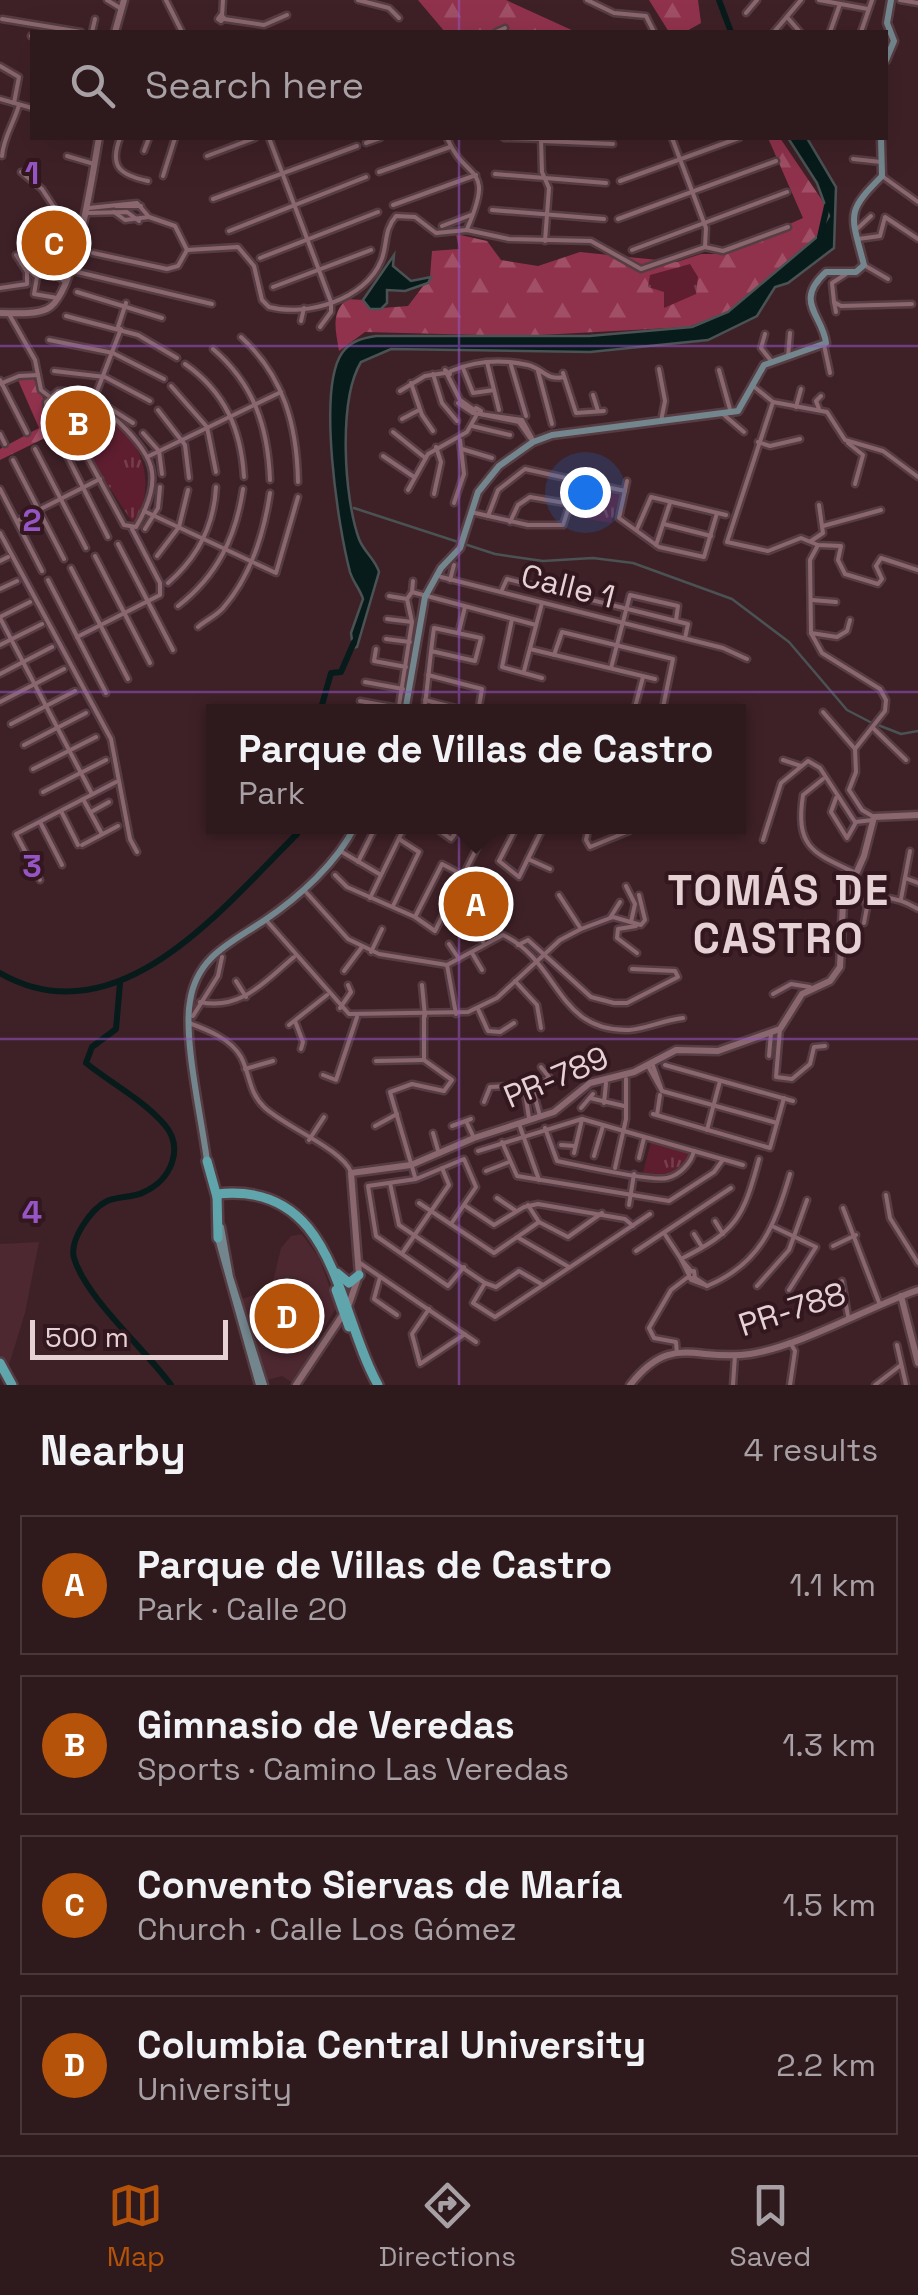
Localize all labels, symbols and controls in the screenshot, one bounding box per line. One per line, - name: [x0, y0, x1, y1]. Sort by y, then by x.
- search box: [30, 30, 888, 140]
- icon: search: [65, 58, 120, 113]
- text: Search here: [145, 61, 364, 109]
- text: 1: [25, 153, 39, 193]
- pin: C: [22, 206, 86, 280]
- pin: B: [46, 386, 110, 460]
- your location: [560, 467, 611, 518]
- text: 2: [22, 500, 42, 540]
- street label: Calle 1: [517, 555, 619, 617]
- popup: [206, 704, 746, 834]
- text: Parque de Villas de Castro: [238, 725, 714, 773]
- text: Park: [238, 773, 305, 813]
- text: 3: [22, 846, 42, 886]
- district label: TOMÁS DE CASTRO: [668, 864, 890, 965]
- pin: A: [444, 866, 508, 942]
- street label: PR-789: [498, 1037, 614, 1117]
- text: 4: [22, 1192, 42, 1232]
- street label: PR-788: [734, 1273, 850, 1345]
- pin: D: [254, 1278, 320, 1354]
- scale bar: [30, 1315, 228, 1360]
- text: 500 m: [45, 1319, 129, 1355]
- text: Nearby: [40, 1424, 186, 1477]
- text: 4 results: [743, 1430, 878, 1470]
- text: Parque de Villas de Castro: [137, 1541, 612, 1589]
- text: A: [64, 1565, 85, 1605]
- text: 1.1 km: [789, 1565, 876, 1605]
- text: Park · Calle 20: [137, 1589, 348, 1629]
- text: Gimnasio de Veredas: [137, 1701, 515, 1749]
- text: B: [64, 1725, 85, 1765]
- text: 1.3 km: [782, 1725, 876, 1765]
- text: Sports · Camino Las Veredas: [137, 1749, 569, 1789]
- text: Convento Siervas de María: [137, 1861, 623, 1909]
- text: C: [64, 1885, 85, 1925]
- text: 1.5 km: [782, 1885, 876, 1925]
- text: Church · Calle Los Gómez: [137, 1909, 517, 1949]
- text: Columbia Central University: [137, 2021, 646, 2069]
- text: D: [64, 2045, 85, 2085]
- text: 2.2 km: [776, 2045, 876, 2085]
- text: University: [137, 2069, 292, 2109]
- tab: Map: [107, 2178, 165, 2274]
- tab: Directions: [379, 2178, 516, 2274]
- tab: Saved: [730, 2178, 811, 2274]

